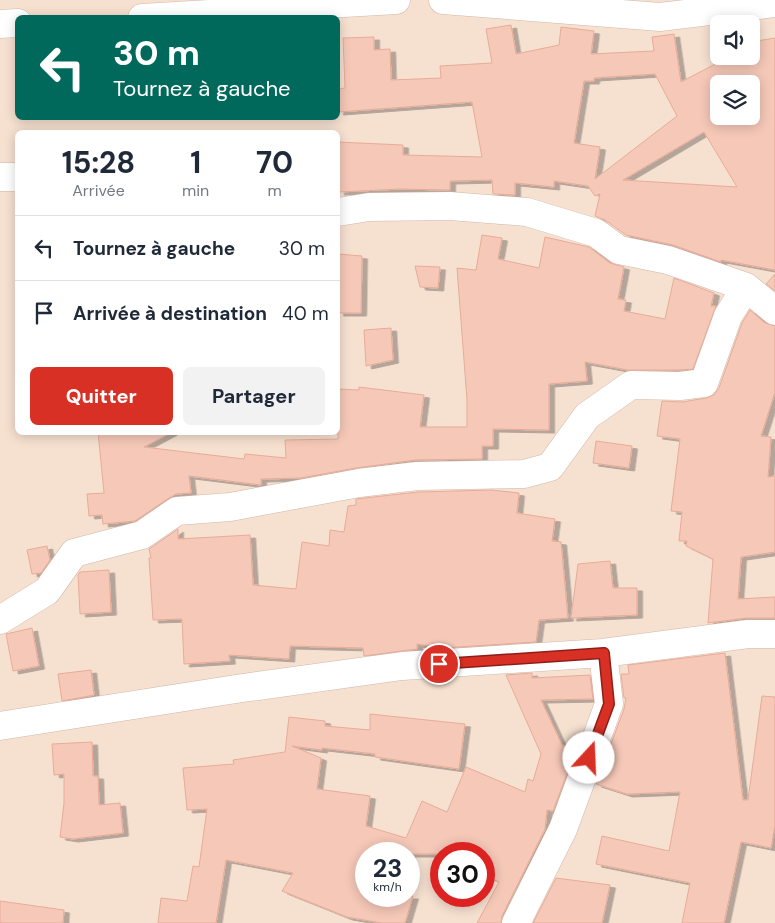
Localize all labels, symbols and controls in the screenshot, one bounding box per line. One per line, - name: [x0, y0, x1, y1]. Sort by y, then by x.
- map controls: [710, 15, 760, 125]
- button: sound: [710, 15, 760, 65]
- text: 30 m: [113, 30, 200, 76]
- icon: left: [30, 35, 95, 100]
- text: Tournez à gauche: [113, 74, 291, 103]
- button: layers: [710, 75, 760, 125]
- text: 15:28: [62, 143, 135, 182]
- text: 1: [190, 143, 201, 182]
- text: 70: [256, 143, 293, 182]
- text: Arrivée: [72, 180, 125, 201]
- text: min: [182, 180, 209, 201]
- text: m: [267, 180, 282, 201]
- icon: left: [30, 234, 58, 262]
- text: Tournez à gauche: [73, 236, 235, 261]
- text: 30 m: [279, 236, 325, 261]
- icon: arrive: [30, 299, 58, 327]
- text: Arrivée à destination: [73, 301, 267, 326]
- text: 40 m: [282, 301, 329, 326]
- button: Quitter: [30, 367, 173, 425]
- button: Partager: [183, 367, 325, 425]
- pin: [418, 643, 460, 685]
- icon: arrive: [425, 650, 453, 678]
- position arrow: [562, 731, 614, 783]
- speed limit sign: 30: [430, 842, 495, 907]
- text: 23: [373, 852, 402, 885]
- text: km/h: [373, 879, 402, 895]

